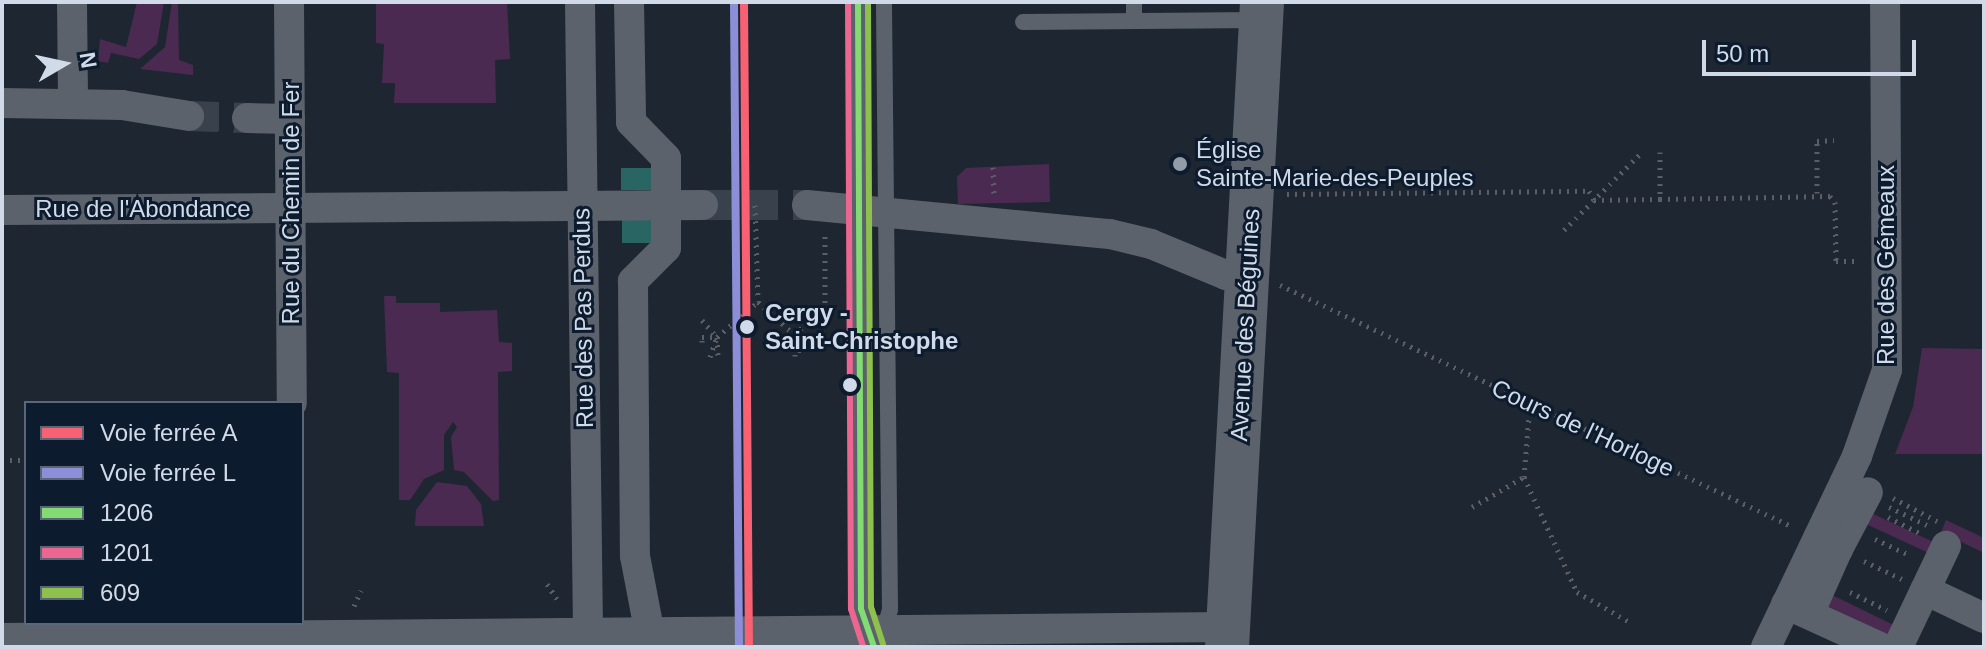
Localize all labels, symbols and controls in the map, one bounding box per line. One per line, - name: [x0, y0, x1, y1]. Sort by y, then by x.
- north arrow: [24, 24, 104, 104]
- scale bar: [1706, 24, 1920, 74]
- text: 50 m: [1716, 40, 1769, 67]
- text: N: [75, 50, 102, 70]
- street label: Rue du Chemin de Fer: [277, 82, 305, 324]
- place label: Église Sainte-Marie-des-Peuples: [1196, 136, 1473, 192]
- marker: Église Sainte-Marie-des-Peuples: [1171, 155, 1189, 173]
- street label: Rue des Gémeaux: [1872, 165, 1900, 365]
- street label: Rue de l'Abondance: [35, 195, 251, 223]
- street label: Rue des Pas Perdus: [567, 208, 599, 428]
- street label: Avenue des Béguines: [1225, 208, 1265, 442]
- place label: Cergy - Saint-Christophe: [765, 299, 958, 355]
- marker: Cergy - Saint-Christophe: [736, 316, 758, 338]
- street label: Cours de l'Horloge: [1487, 373, 1679, 483]
- unlabelled marker: [842, 377, 858, 393]
- legend: [24, 401, 304, 625]
- text: Voie ferrée A: [100, 419, 237, 446]
- text: Voie ferrée L: [100, 459, 236, 486]
- text: 1206: [100, 499, 153, 526]
- text: 1201: [100, 539, 153, 566]
- text: 609: [100, 579, 140, 606]

